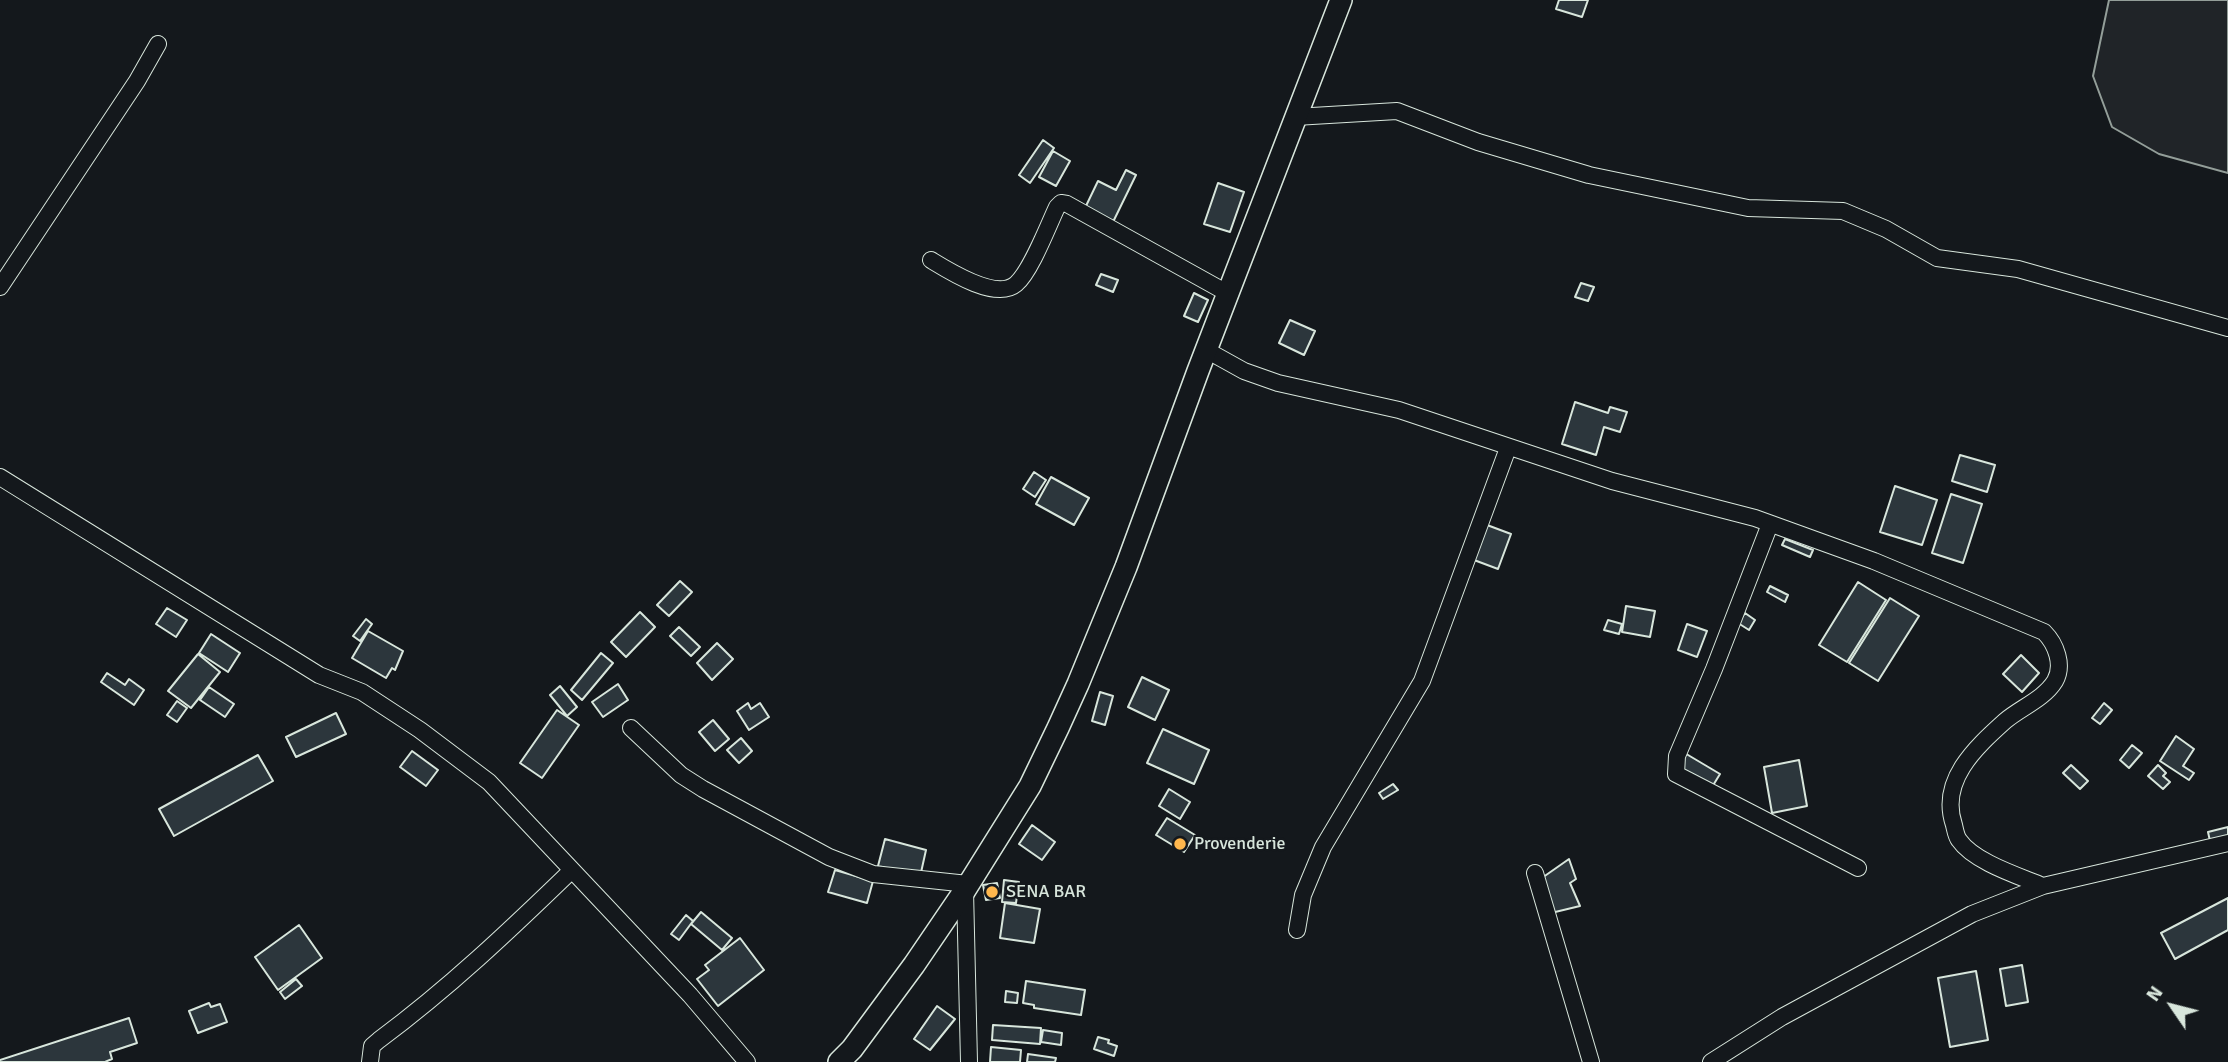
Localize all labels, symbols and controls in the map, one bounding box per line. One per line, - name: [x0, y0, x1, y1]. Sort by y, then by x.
- place label: Provenderie: [1194, 833, 1286, 855]
- marker: Provenderie: [1172, 836, 1188, 852]
- place label: SENA BAR: [1006, 881, 1086, 903]
- marker: SENA BAR: [984, 884, 1000, 900]
- north arrow: [2137, 971, 2207, 1041]
- text: N: [2141, 982, 2168, 1006]

